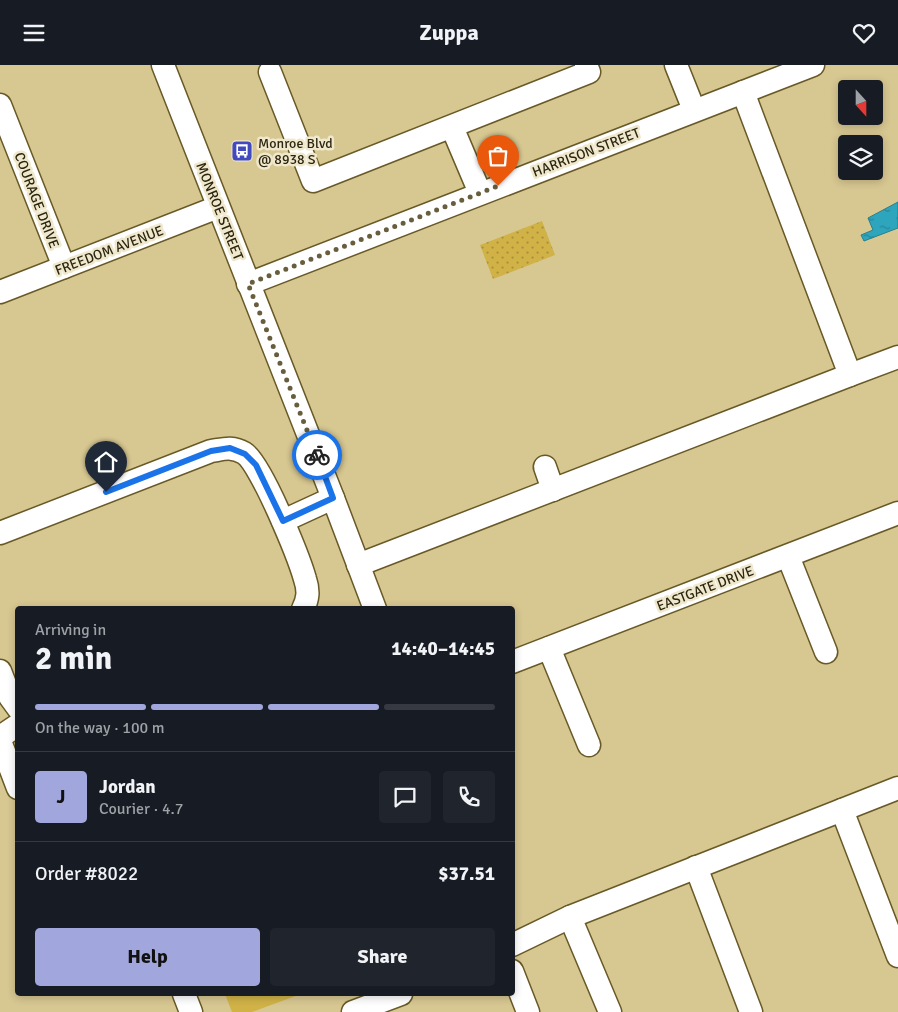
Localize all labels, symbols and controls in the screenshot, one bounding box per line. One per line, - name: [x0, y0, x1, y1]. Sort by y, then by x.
- icon: menu: [20, 19, 48, 47]
- text: Zuppa: [419, 19, 479, 46]
- icon: heart: [850, 19, 878, 47]
- north arrow: [838, 80, 882, 125]
- map controls: [838, 80, 883, 180]
- street label: HARRISON STREET: [530, 124, 642, 181]
- place label: Monroe Blvd @ 8938 S: [258, 135, 333, 168]
- pin: [477, 135, 519, 186]
- button: layers: [838, 135, 883, 180]
- bus stop icon: Monroe Blvd @ 8938 S: [230, 139, 254, 163]
- icon: bag: [484, 142, 512, 170]
- street label: COURAGE DRIVE: [10, 150, 63, 251]
- street label: MONROE STREET: [192, 160, 247, 263]
- street label: FREEDOM AVENUE: [53, 222, 166, 279]
- courier: [292, 430, 342, 480]
- pin: [85, 441, 127, 492]
- icon: bike: [303, 441, 331, 469]
- icon: home: [92, 448, 120, 476]
- street label: EASTGATE DRIVE: [654, 562, 756, 615]
- text: Arriving in: [35, 620, 106, 640]
- text: 14:40–14:45: [391, 637, 495, 661]
- text: 2 min: [35, 639, 112, 678]
- text: On the way · 100 m: [35, 718, 165, 738]
- button: chat: [379, 771, 431, 823]
- button: phone: [443, 771, 495, 823]
- text: Jordan: [99, 775, 156, 799]
- text: J: [57, 785, 65, 809]
- text: Courier · 4.7: [99, 799, 183, 819]
- text: Order #8022: [35, 862, 138, 886]
- text: $37.51: [438, 862, 495, 886]
- button: Help: [35, 928, 260, 986]
- button: Share: [270, 928, 495, 986]

